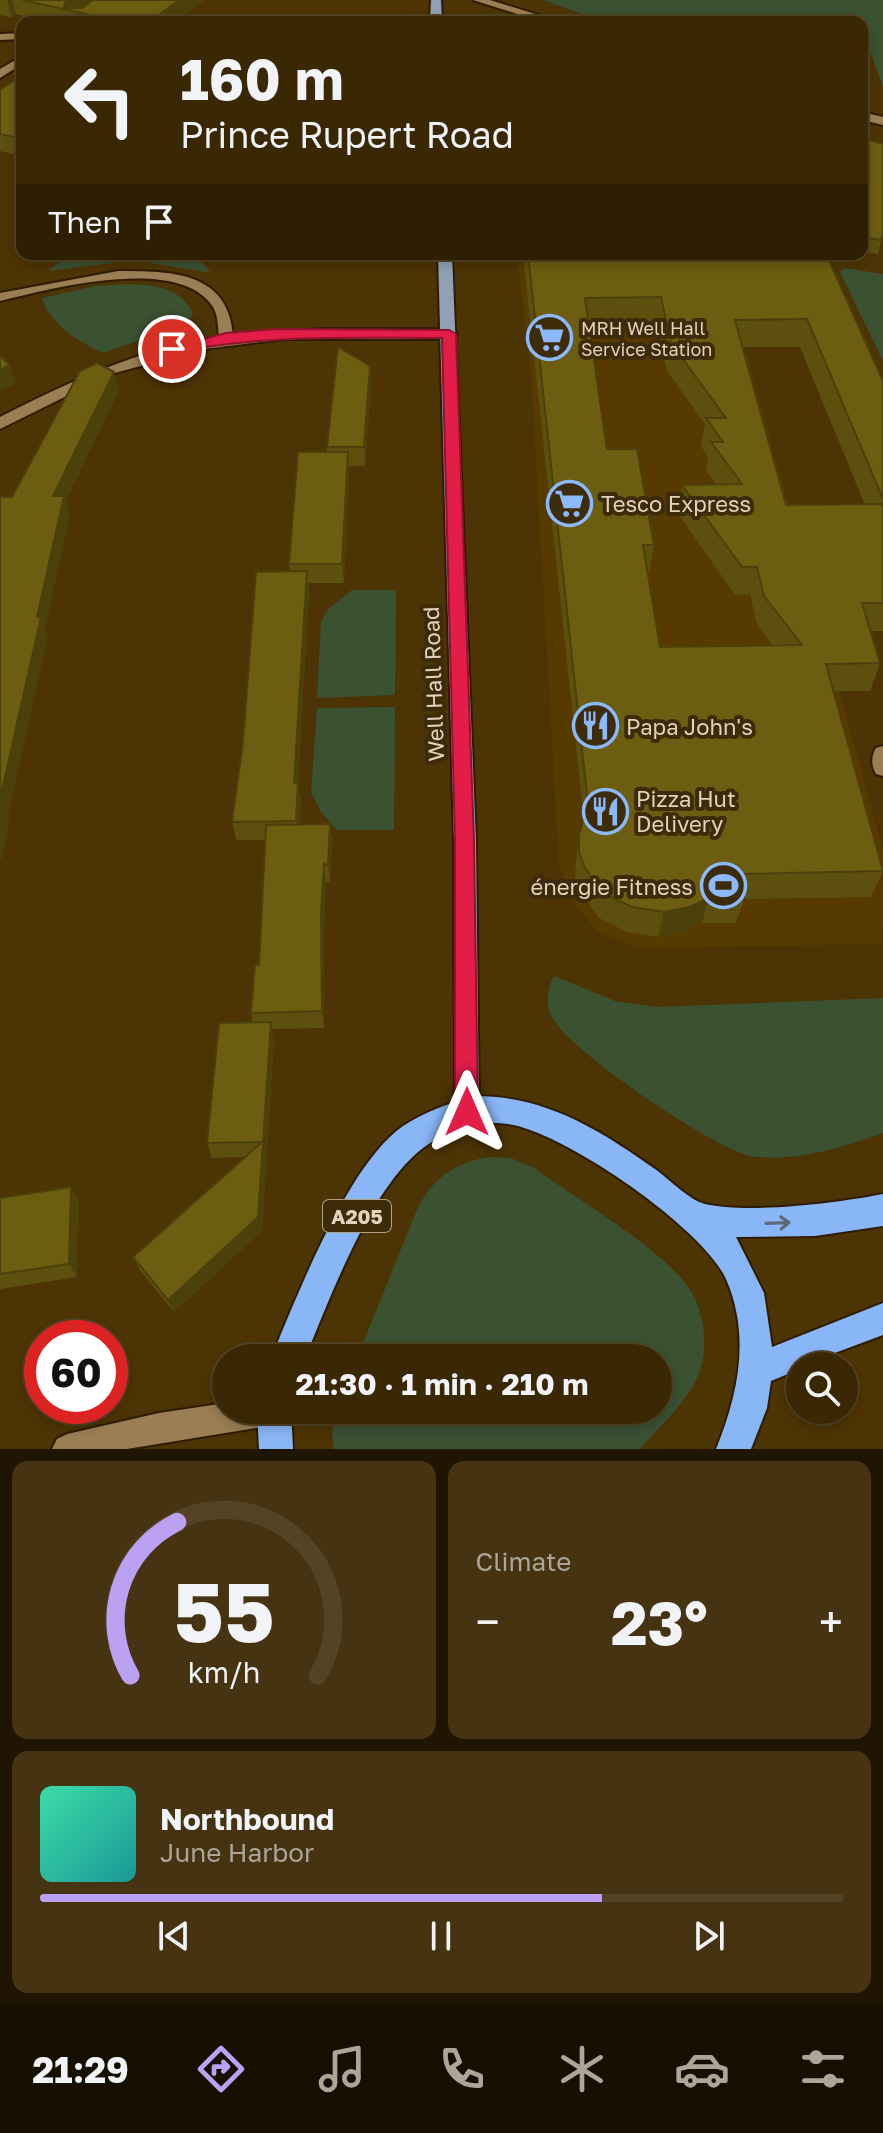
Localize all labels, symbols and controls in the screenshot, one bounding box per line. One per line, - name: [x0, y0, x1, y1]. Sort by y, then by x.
- text: 160 m: [180, 45, 344, 112]
- icon: left: [48, 48, 152, 152]
- text: Prince Rupert Road: [180, 113, 514, 156]
- icon: arrive: [137, 200, 181, 244]
- text: Then: [48, 204, 121, 240]
- supermarket icon: MRH Well Hall Service Station: [526, 314, 574, 362]
- pin: [138, 315, 206, 383]
- place label: MRH Well Hall Service Station: [581, 317, 712, 360]
- icon: arrive: [150, 327, 194, 371]
- supermarket icon: Tesco Express: [546, 479, 594, 527]
- place label: Tesco Express: [601, 490, 751, 517]
- street label: Well Hall Road: [417, 606, 449, 762]
- restaurant icon: Papa John's: [571, 702, 619, 750]
- place label: Papa John's: [626, 713, 753, 740]
- place label: Pizza Hut Delivery: [636, 785, 736, 837]
- restaurant icon: Pizza Hut Delivery: [581, 787, 629, 835]
- sports icon: énergie Fitness: [700, 862, 748, 910]
- place label: énergie Fitness: [531, 873, 693, 900]
- position arrow: [425, 1070, 509, 1154]
- road number: A205: [323, 1200, 391, 1232]
- one-way arrow: [764, 1215, 791, 1230]
- speed limit sign: 60: [24, 1320, 128, 1424]
- map controls: [786, 1352, 858, 1424]
- button: search: [786, 1352, 858, 1424]
- text: 21:30 · 1 min · 210 m: [296, 1366, 588, 1402]
- text: Climate: [476, 1546, 571, 1577]
- text: 55: [173, 1560, 275, 1660]
- text: 23°: [611, 1586, 708, 1658]
- text: −: [476, 1595, 500, 1648]
- text: +: [819, 1595, 843, 1648]
- text: km/h: [187, 1655, 260, 1689]
- text: Northbound: [160, 1801, 334, 1837]
- text: June Harbor: [160, 1837, 314, 1868]
- icon: previous: [152, 1914, 196, 1958]
- icon: pause: [419, 1914, 463, 1958]
- icon: next: [687, 1914, 731, 1958]
- icon: directions: [193, 2041, 249, 2097]
- icon: music: [314, 2041, 370, 2097]
- icon: phone: [434, 2041, 490, 2097]
- icon: climate: [554, 2041, 610, 2097]
- icon: car: [674, 2041, 730, 2097]
- icon: filters: [795, 2041, 851, 2097]
- text: 21:29: [32, 2048, 129, 2091]

